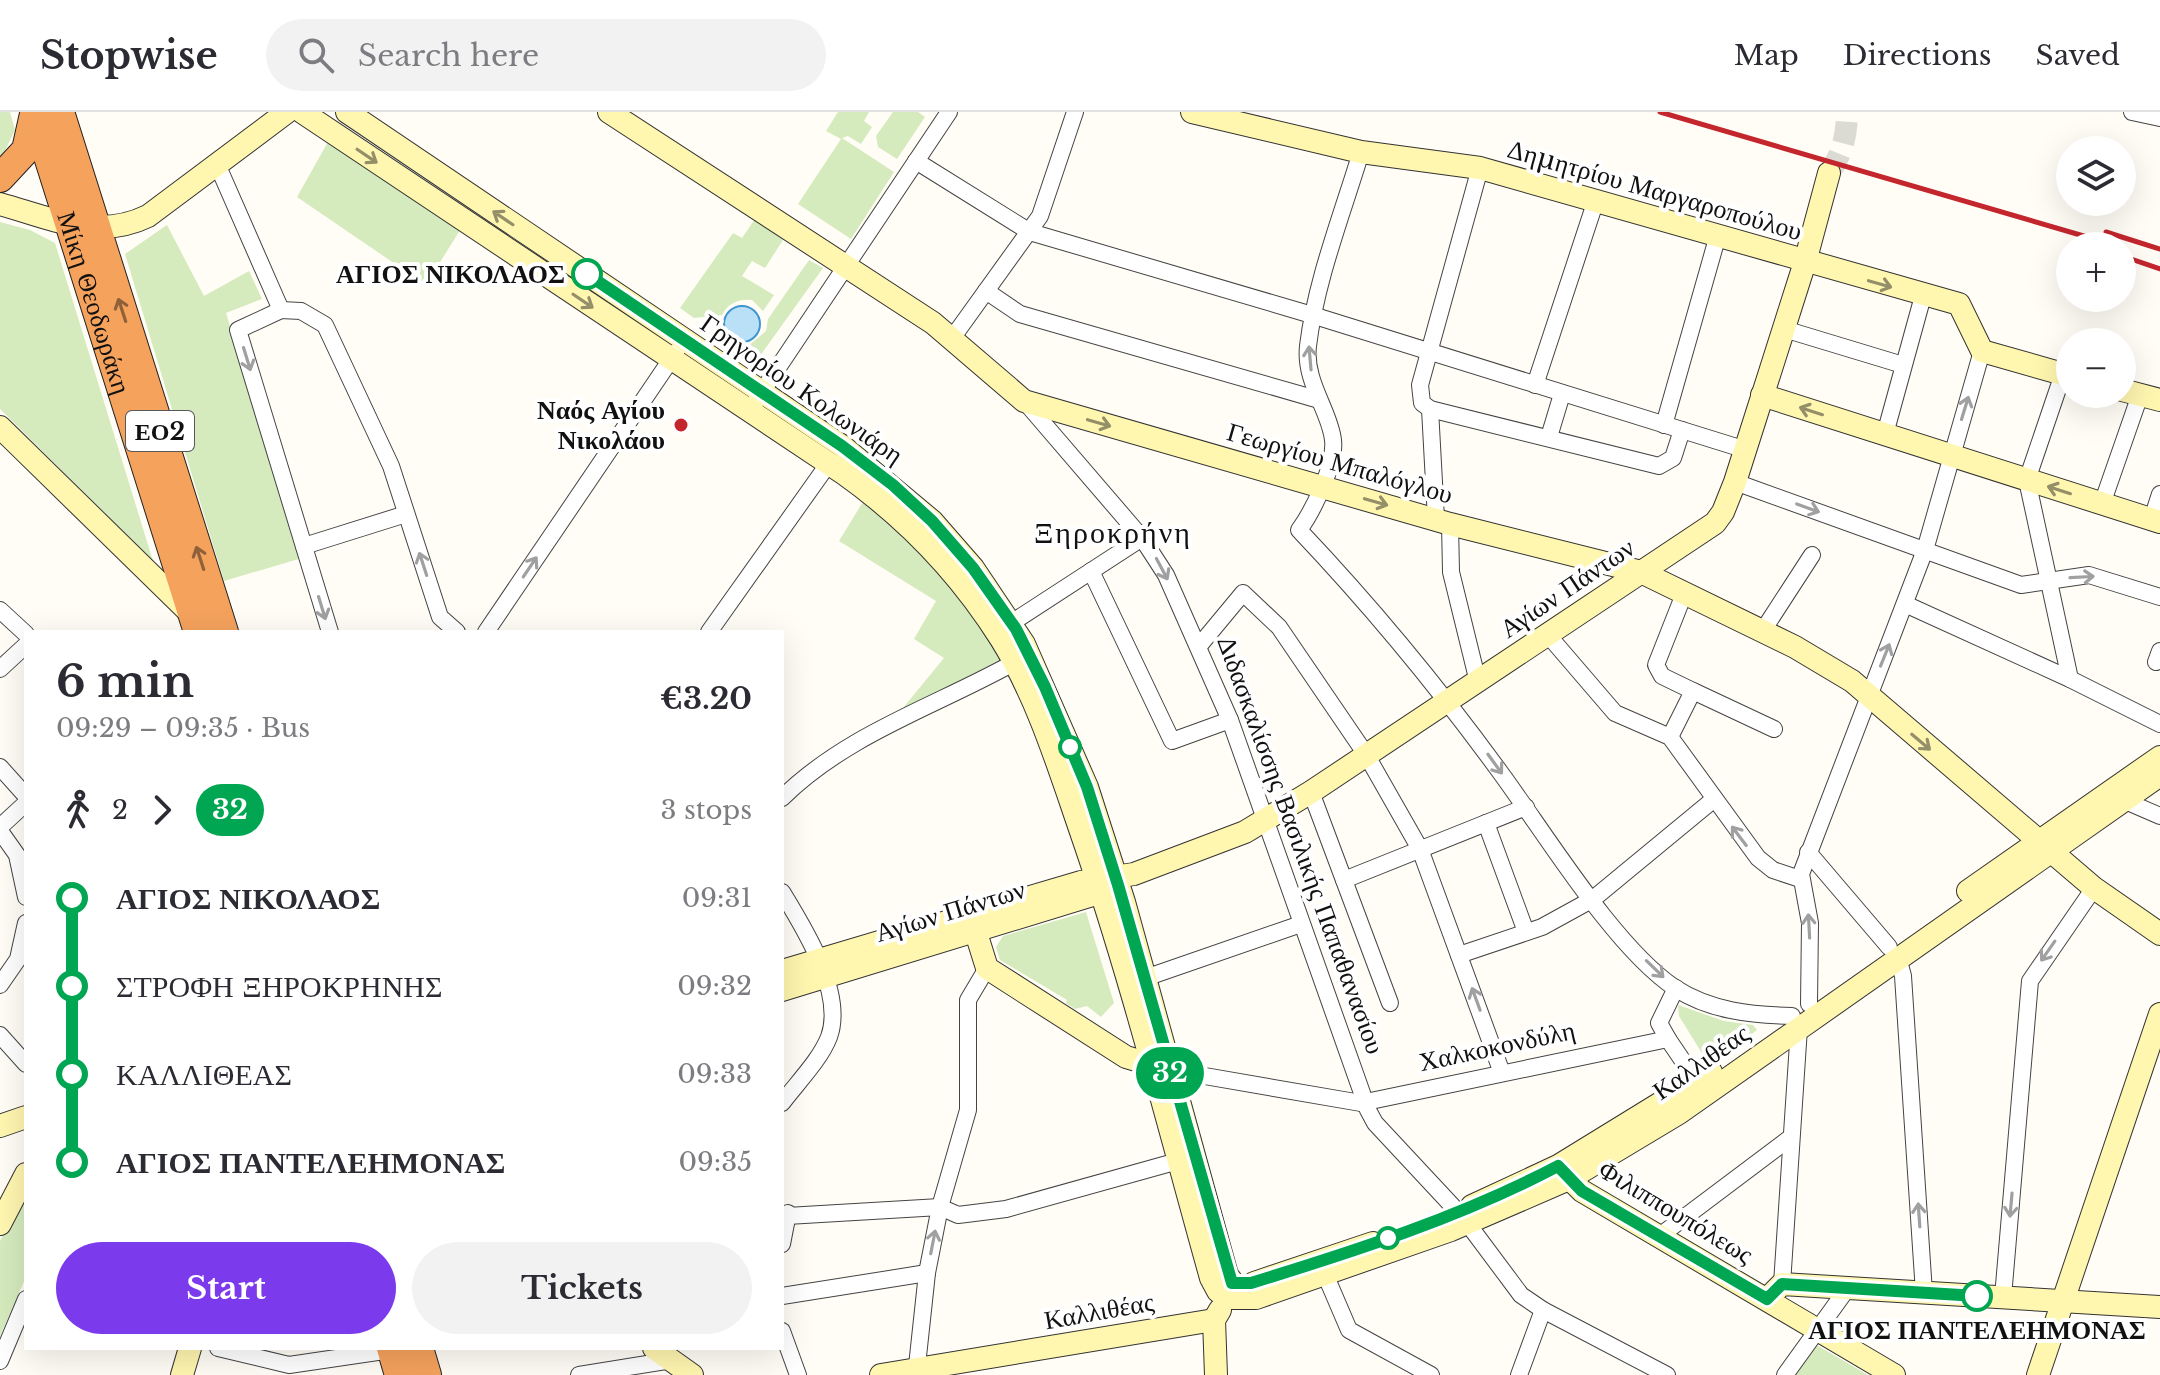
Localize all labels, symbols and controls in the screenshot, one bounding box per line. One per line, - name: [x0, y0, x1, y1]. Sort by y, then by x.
- search box: [266, 19, 826, 91]
- text: Stopwise: [40, 32, 218, 79]
- icon: search: [294, 33, 338, 77]
- text: Search here: [358, 37, 539, 74]
- text: Map: [1734, 38, 1799, 73]
- text: Directions: [1843, 38, 1992, 73]
- text: Saved: [2036, 38, 2120, 73]
- street label: Δημητρίου Μαργαροπούλου: [1504, 133, 1806, 247]
- map controls: [2056, 136, 2136, 408]
- button: layers: [2056, 136, 2136, 216]
- one-way arrow: [355, 148, 378, 164]
- street label: Μίκη Θεοδωράκη: [50, 207, 138, 398]
- one-way arrow: [493, 210, 515, 226]
- button: +: [2056, 232, 2136, 312]
- place label: ΑΓΙΟΣ ΝΙΚΟΛΑΟΣ: [336, 258, 565, 290]
- marker: ΑΓΙΟΣ ΝΙΚΟΛΑΟΣ: [572, 259, 602, 289]
- one-way arrow: [1867, 277, 1893, 292]
- one-way arrow: [571, 293, 593, 309]
- one-way arrow: [114, 297, 129, 323]
- street label: Γρηγορίου Κολωνιάρη: [695, 307, 909, 471]
- button: −: [2056, 328, 2136, 408]
- one-way arrow: [1302, 345, 1317, 372]
- one-way arrow: [240, 346, 255, 372]
- place label: Ναός Αγίου Νικολάου: [537, 394, 665, 456]
- one-way arrow: [1958, 395, 1973, 421]
- one-way arrow: [1799, 402, 1824, 417]
- road number: ΕΟ2: [126, 411, 194, 451]
- street label: Γεωργίου Μπαλόγλου: [1223, 415, 1457, 511]
- marker: Ναός Αγίου Νικολάου: [672, 416, 690, 434]
- one-way arrow: [1085, 416, 1111, 431]
- one-way arrow: [2047, 482, 2072, 496]
- one-way arrow: [1362, 495, 1388, 510]
- one-way arrow: [1795, 502, 1820, 516]
- district label: Ξηροκρήνη: [1034, 514, 1192, 551]
- street label: Αγίων Πάντων: [1494, 531, 1641, 645]
- one-way arrow: [192, 545, 207, 570]
- one-way arrow: [414, 552, 429, 577]
- one-way arrow: [522, 557, 538, 579]
- one-way arrow: [1155, 557, 1170, 581]
- one-way arrow: [2068, 570, 2095, 585]
- one-way arrow: [315, 595, 330, 621]
- street label: Διδασκαλίσσης Βασιλικής Παπαθανασίου: [1210, 632, 1392, 1058]
- one-way arrow: [1878, 643, 1893, 667]
- text: 6 min: [56, 654, 194, 709]
- text: €3.20: [660, 680, 752, 717]
- text: 09:29 – 09:35 · Bus: [56, 712, 310, 744]
- one-way arrow: [1911, 733, 1931, 751]
- unlabelled marker: [1059, 736, 1081, 758]
- one-way arrow: [1487, 753, 1503, 775]
- icon: walk: [56, 788, 100, 832]
- icon: forward: [140, 788, 184, 832]
- text: 32: [212, 792, 248, 827]
- text: 2: [112, 794, 128, 826]
- text: 3 stops: [660, 794, 752, 826]
- one-way arrow: [1731, 825, 1747, 847]
- street label: Αγίων Πάντων: [871, 873, 1029, 949]
- text: ΑΓΙΟΣ ΝΙΚΟΛΑΟΣ: [116, 880, 380, 917]
- text: 09:31: [682, 882, 752, 914]
- one-way arrow: [1802, 913, 1817, 940]
- one-way arrow: [2040, 939, 2056, 961]
- one-way arrow: [1645, 959, 1664, 978]
- text: ΣΤΡΟΦΗ ΞΗΡΟΚΡΗΝΗΣ: [116, 968, 442, 1005]
- text: 09:32: [677, 970, 752, 1002]
- one-way arrow: [1467, 987, 1482, 1012]
- street label: Χαλκοκονδύλη: [1416, 1014, 1578, 1078]
- street label: Καλλιθέας: [1647, 1017, 1756, 1107]
- line badge: 32: [1134, 1047, 1206, 1099]
- text: 32: [1152, 1055, 1188, 1090]
- text: ΚΑΛΛΙΘΕΑΣ: [116, 1056, 292, 1093]
- text: 09:33: [677, 1058, 752, 1090]
- text: ΑΓΙΟΣ ΠΑΝΤΕΛΕΗΜΟΝΑΣ: [116, 1144, 505, 1181]
- text: 09:35: [679, 1146, 752, 1178]
- street label: Φιλιππουπόλεως: [1593, 1153, 1760, 1271]
- one-way arrow: [2003, 1191, 2018, 1218]
- one-way arrow: [1911, 1202, 1926, 1229]
- unlabelled marker: [1377, 1227, 1399, 1249]
- one-way arrow: [927, 1230, 942, 1255]
- button: Start: [56, 1242, 396, 1334]
- button: Tickets: [412, 1242, 752, 1334]
- marker: ΑΓΙΟΣ ΠΑΝΤΕΛΕΗΜΟΝΑΣ: [1962, 1281, 1992, 1311]
- street label: Καλλιθέας: [1042, 1286, 1157, 1336]
- place label: ΑΓΙΟΣ ΠΑΝΤΕΛΕΗΜΟΝΑΣ: [1808, 1314, 2146, 1346]

